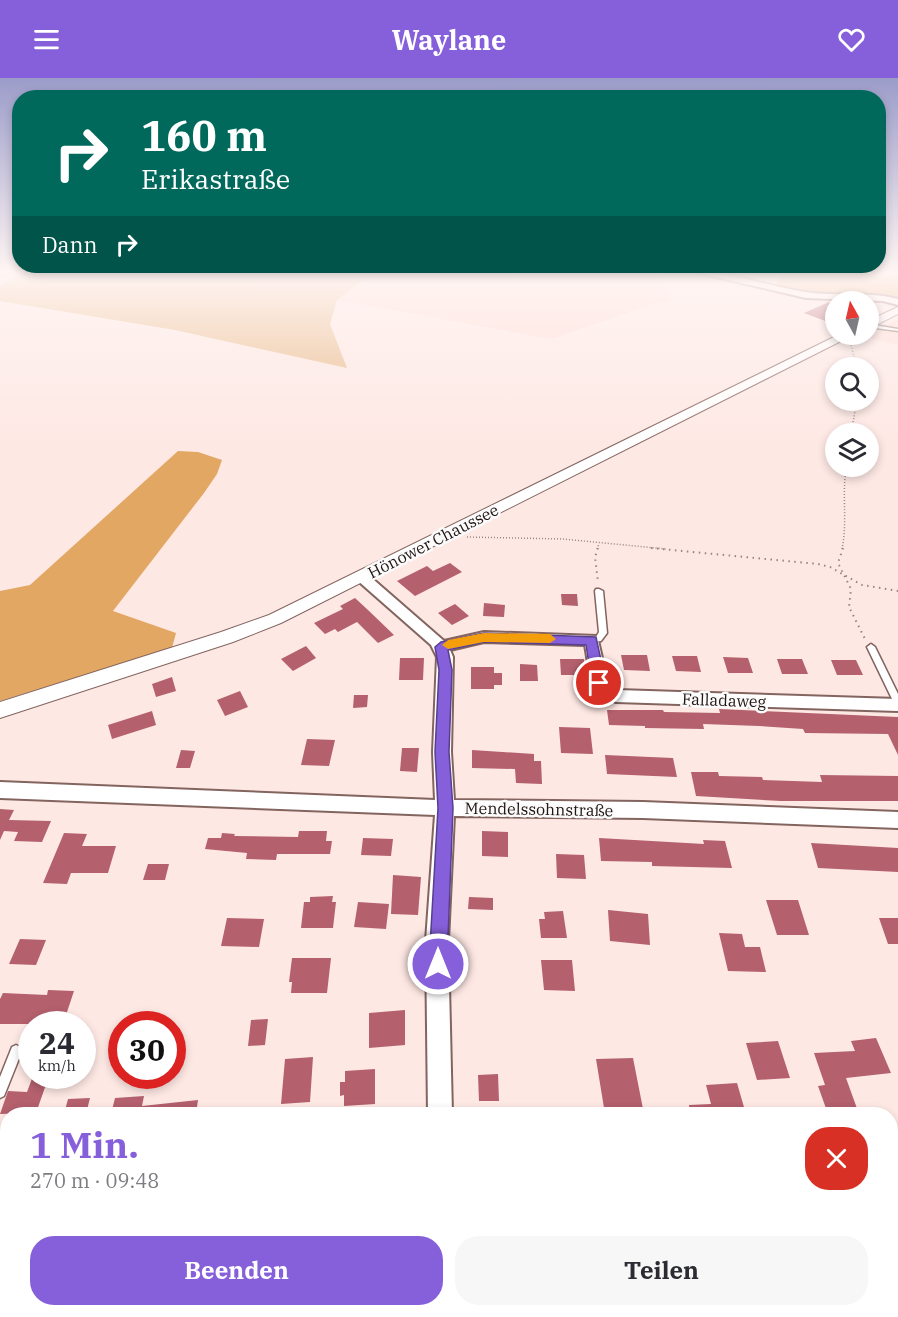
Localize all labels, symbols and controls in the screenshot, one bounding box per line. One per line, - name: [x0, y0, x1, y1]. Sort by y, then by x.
- text: Waylane: [392, 22, 506, 57]
- icon: menu: [30, 23, 63, 56]
- icon: heart: [835, 23, 868, 56]
- text: 160 m: [141, 108, 267, 163]
- icon: right: [42, 114, 120, 192]
- text: Erikastraße: [141, 161, 290, 196]
- icon: right: [110, 228, 143, 261]
- text: Dann: [42, 230, 98, 259]
- north arrow: [825, 291, 879, 345]
- map controls: [825, 291, 879, 477]
- button: search: [825, 357, 879, 411]
- button: layers: [825, 423, 879, 477]
- street label: Hönower Chaussee: [364, 499, 502, 583]
- pin: [573, 657, 624, 708]
- icon: arrive: [582, 666, 615, 699]
- street label: Falladaweg: [681, 689, 767, 711]
- street label: Mendelssohnstraße: [465, 798, 613, 820]
- position arrow: [406, 932, 470, 996]
- speed limit sign: 30: [108, 1011, 186, 1089]
- text: 24: [39, 1023, 75, 1062]
- text: km/h: [38, 1056, 76, 1075]
- text: 1 Min.: [30, 1121, 139, 1168]
- button: close: [805, 1127, 868, 1190]
- text: 270 m · 09:48: [30, 1167, 159, 1194]
- button: Beenden: [30, 1236, 443, 1305]
- button: Teilen: [455, 1236, 868, 1305]

